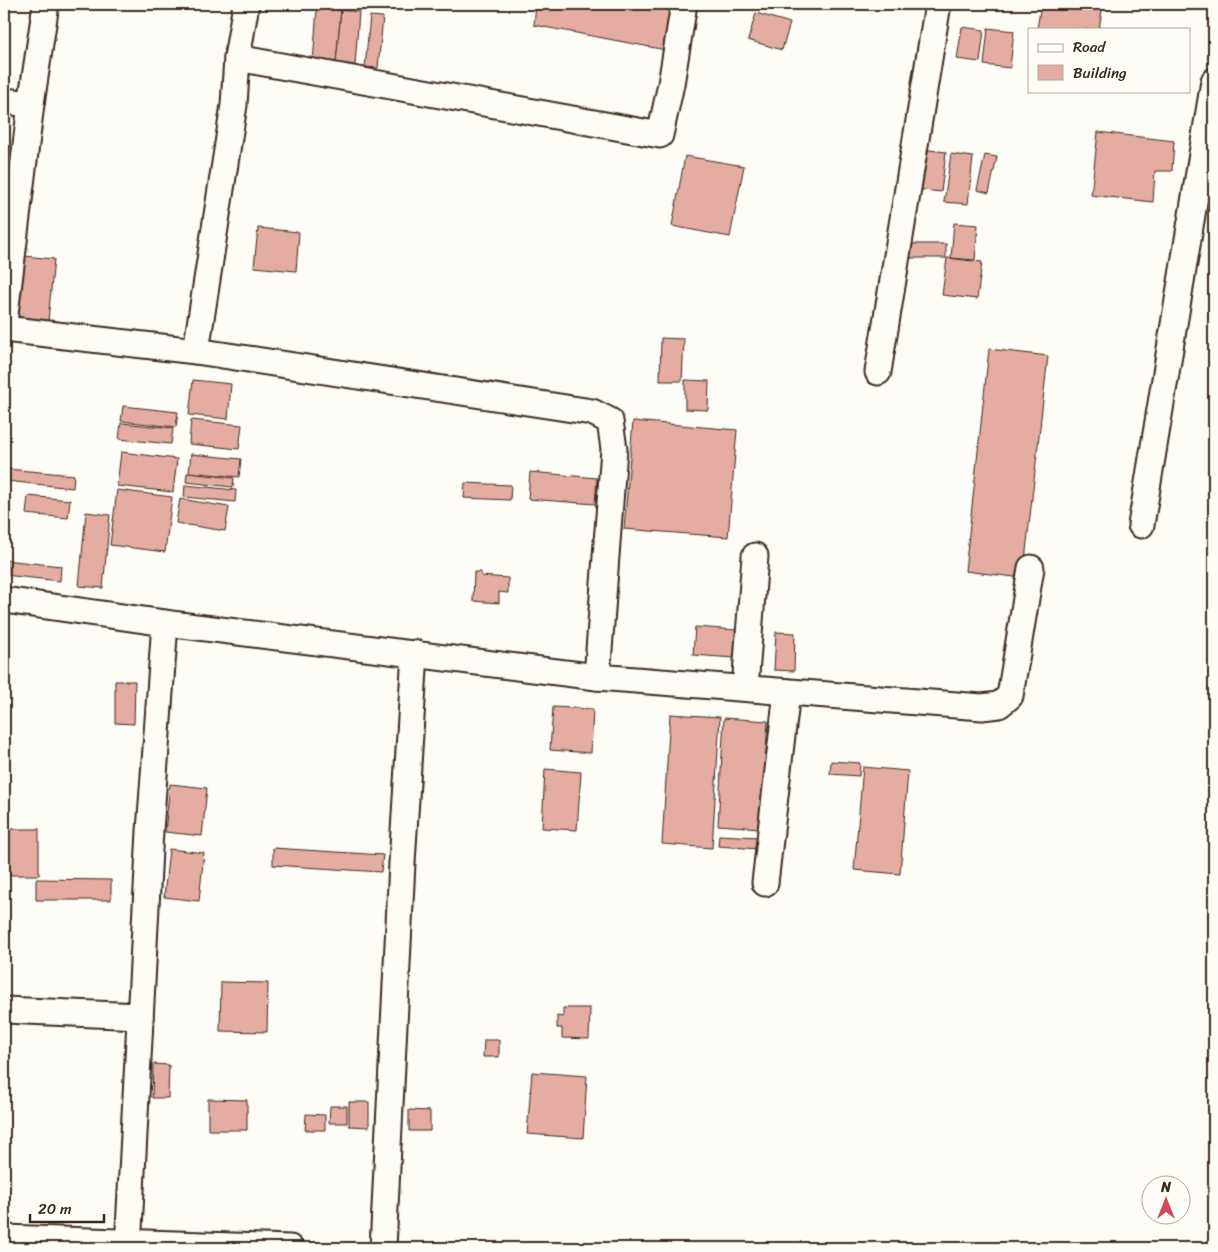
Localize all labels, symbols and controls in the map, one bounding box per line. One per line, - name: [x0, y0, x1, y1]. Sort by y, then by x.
- legend: [1028, 28, 1190, 92]
- text: Road: [1073, 34, 1106, 60]
- text: Building: [1073, 60, 1127, 86]
- north arrow: [1140, 1174, 1190, 1224]
- text: N: [1160, 1175, 1171, 1200]
- scale bar: [30, 1192, 104, 1224]
- text: 20 m: [38, 1196, 72, 1222]

